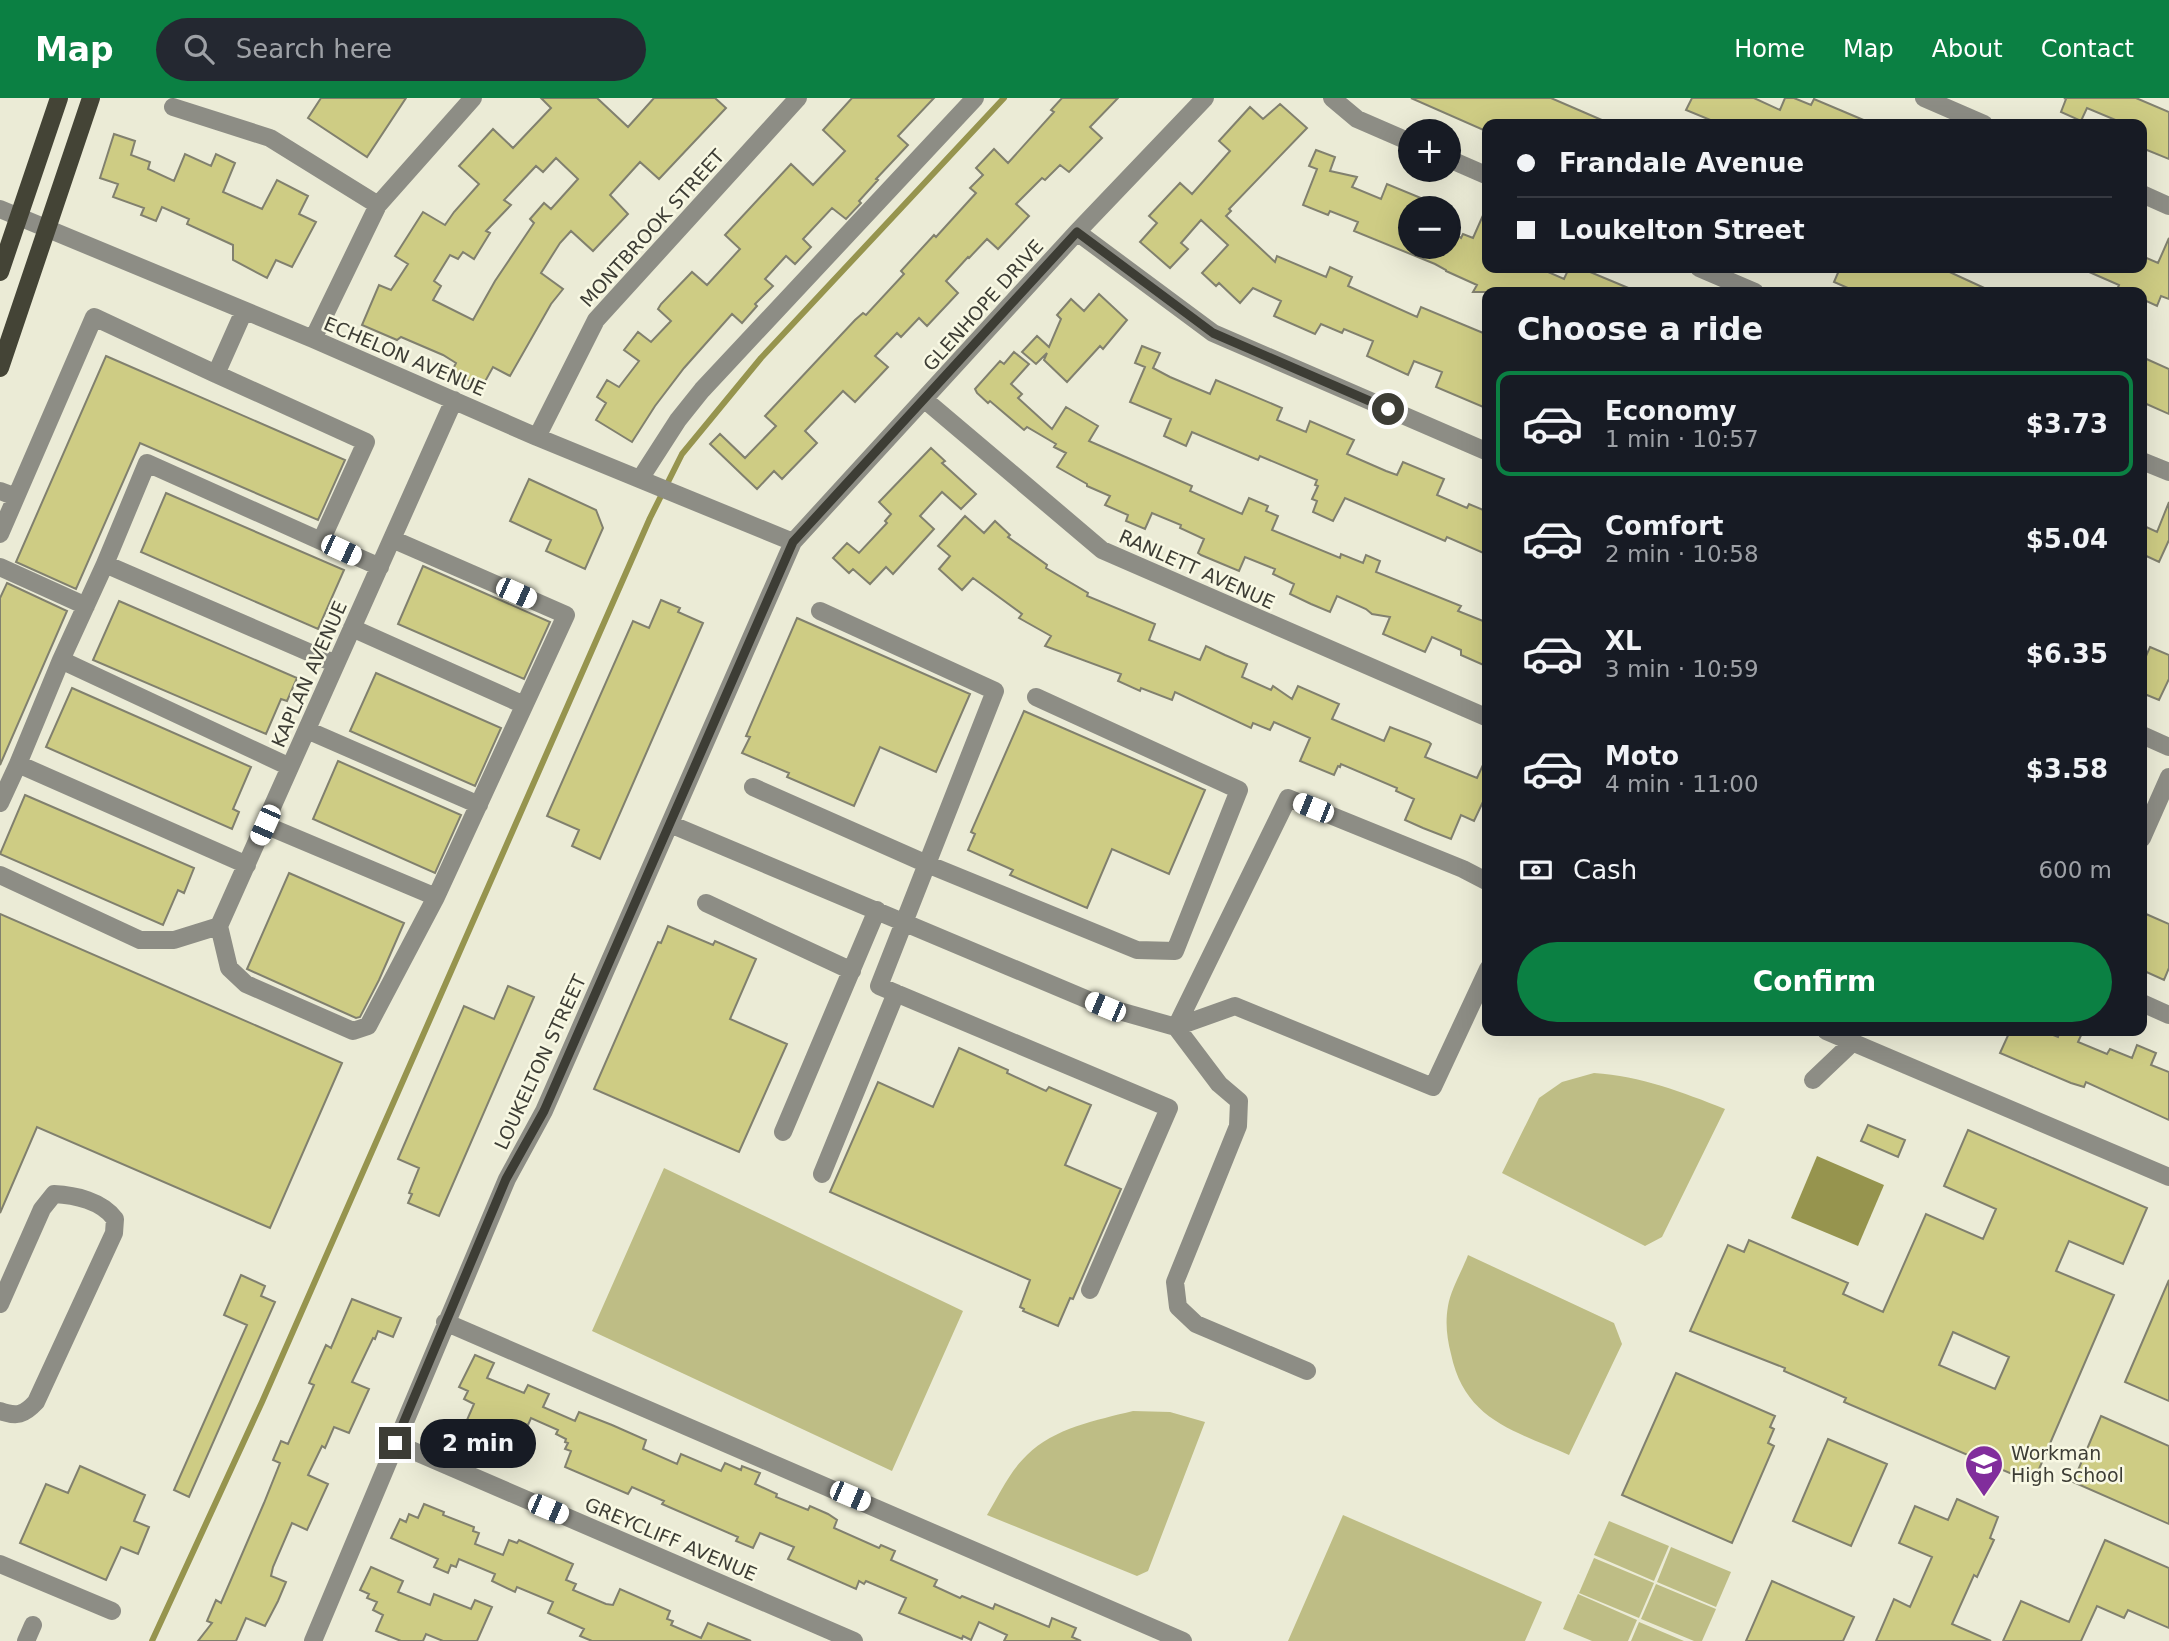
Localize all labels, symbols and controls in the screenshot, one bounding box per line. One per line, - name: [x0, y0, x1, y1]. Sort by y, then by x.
- search box: [156, 18, 646, 81]
- text: Map: [35, 30, 114, 69]
- icon: search: [180, 30, 218, 68]
- text: Search here: [236, 34, 392, 64]
- text: Home: [1734, 35, 1805, 63]
- text: Map: [1843, 35, 1894, 63]
- text: About: [1932, 35, 2003, 63]
- text: Contact: [2041, 35, 2134, 63]
- map controls: [1398, 119, 1461, 259]
- button: +: [1398, 119, 1461, 182]
- street label: MONTBROOK STREET: [575, 144, 729, 311]
- text: Frandale Avenue: [1559, 148, 1804, 178]
- button: −: [1398, 196, 1461, 259]
- text: Loukelton Street: [1559, 215, 1805, 245]
- street label: GLENHOPE DRIVE: [918, 235, 1048, 375]
- text: Choose a ride: [1517, 310, 1763, 348]
- street label: ECHELON AVENUE: [321, 312, 489, 400]
- icon: car: [1521, 392, 1584, 455]
- route start: [1372, 393, 1404, 425]
- text: Economy: [1605, 396, 1736, 426]
- text: $3.73: [2026, 409, 2108, 439]
- text: 1 min · 10:57: [1605, 426, 1759, 452]
- icon: car: [1521, 507, 1584, 570]
- text: Comfort: [1605, 511, 1723, 541]
- text: $5.04: [2026, 524, 2108, 554]
- street label: RANLETT AVENUE: [1116, 525, 1278, 613]
- car: [318, 532, 365, 568]
- text: 2 min · 10:58: [1605, 541, 1759, 567]
- car: [493, 575, 540, 611]
- street label: KAPLAN AVENUE: [267, 597, 351, 751]
- icon: car: [1521, 622, 1584, 685]
- text: XL: [1605, 626, 1642, 656]
- text: $6.35: [2026, 639, 2108, 669]
- text: 3 min · 10:59: [1605, 656, 1759, 682]
- icon: car: [1521, 737, 1584, 800]
- text: Moto: [1605, 741, 1679, 771]
- text: $3.58: [2026, 754, 2108, 784]
- text: 4 min · 11:00: [1605, 771, 1759, 797]
- car: [1290, 790, 1337, 826]
- car: [247, 802, 284, 848]
- icon: cash: [1517, 851, 1555, 889]
- text: Cash: [1573, 855, 1637, 885]
- text: 600 m: [2038, 857, 2112, 883]
- button: Confirm: [1517, 942, 2112, 1022]
- street label: LOUKELTON STREET: [490, 971, 590, 1153]
- car: [1082, 989, 1129, 1025]
- callout: 2 min: [420, 1418, 535, 1468]
- route end: [379, 1427, 411, 1459]
- text: 2 min: [442, 1430, 514, 1456]
- place label: Workman High School: [2011, 1442, 2124, 1486]
- school or university icon: Workman High School: [1963, 1443, 2005, 1498]
- car: [827, 1478, 874, 1514]
- car: [525, 1491, 572, 1527]
- street label: GREYCLIFF AVENUE: [582, 1493, 760, 1585]

